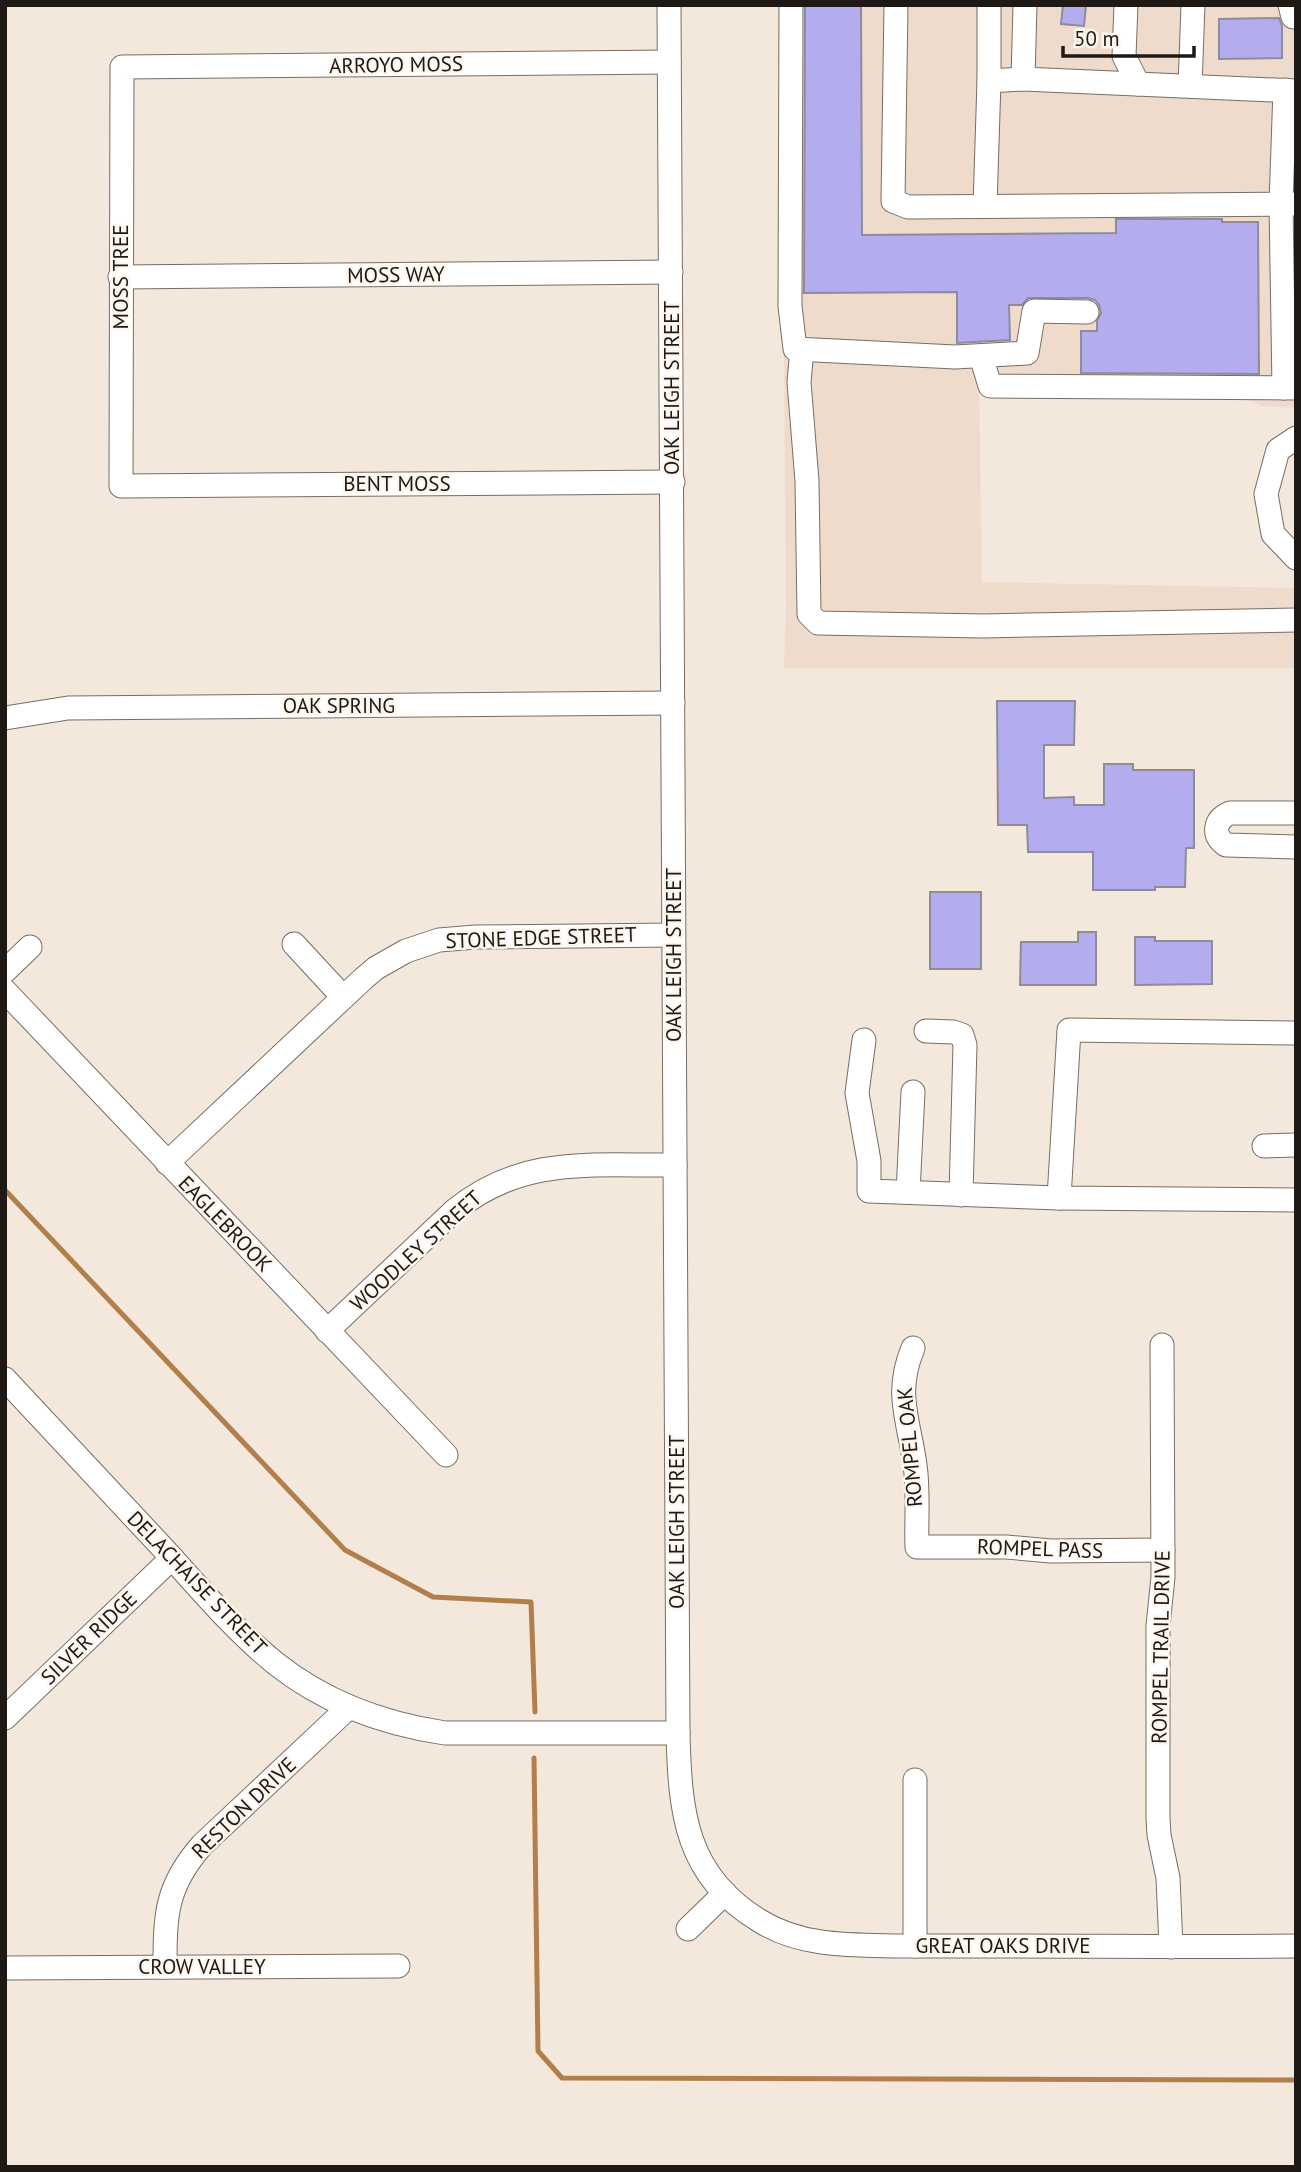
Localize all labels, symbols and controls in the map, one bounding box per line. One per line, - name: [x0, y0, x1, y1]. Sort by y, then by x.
- scale bar: [1063, 14, 1194, 58]
- text: 50 m: [1074, 25, 1120, 52]
- street label: ARROYO MOSS: [329, 50, 463, 79]
- street label: MOSS TREE: [107, 225, 134, 329]
- street label: MOSS WAY: [347, 260, 445, 289]
- street label: OAK LEIGH STREET: [658, 301, 685, 475]
- street label: BENT MOSS: [343, 470, 451, 497]
- street label: OAK SPRING: [283, 692, 395, 719]
- street label: OAK LEIGH STREET: [660, 868, 687, 1042]
- street label: STONE EDGE STREET: [445, 921, 637, 954]
- street label: EAGLEBROOK: [173, 1170, 278, 1278]
- street label: WOODLEY STREET: [344, 1184, 487, 1317]
- street label: ROMPEL OAK: [891, 1386, 928, 1508]
- street label: OAK LEIGH STREET: [663, 1435, 690, 1609]
- street label: DELACHAISE STREET: [122, 1505, 273, 1661]
- street label: ROMPEL PASS: [977, 1533, 1104, 1564]
- street label: ROMPEL TRAIL DRIVE: [1145, 1550, 1176, 1744]
- street label: SILVER RIDGE: [35, 1585, 143, 1690]
- street label: RESTON DRIVE: [186, 1751, 302, 1864]
- street label: GREAT OAKS DRIVE: [915, 1932, 1091, 1959]
- street label: CROW VALLEY: [138, 1953, 266, 1980]

